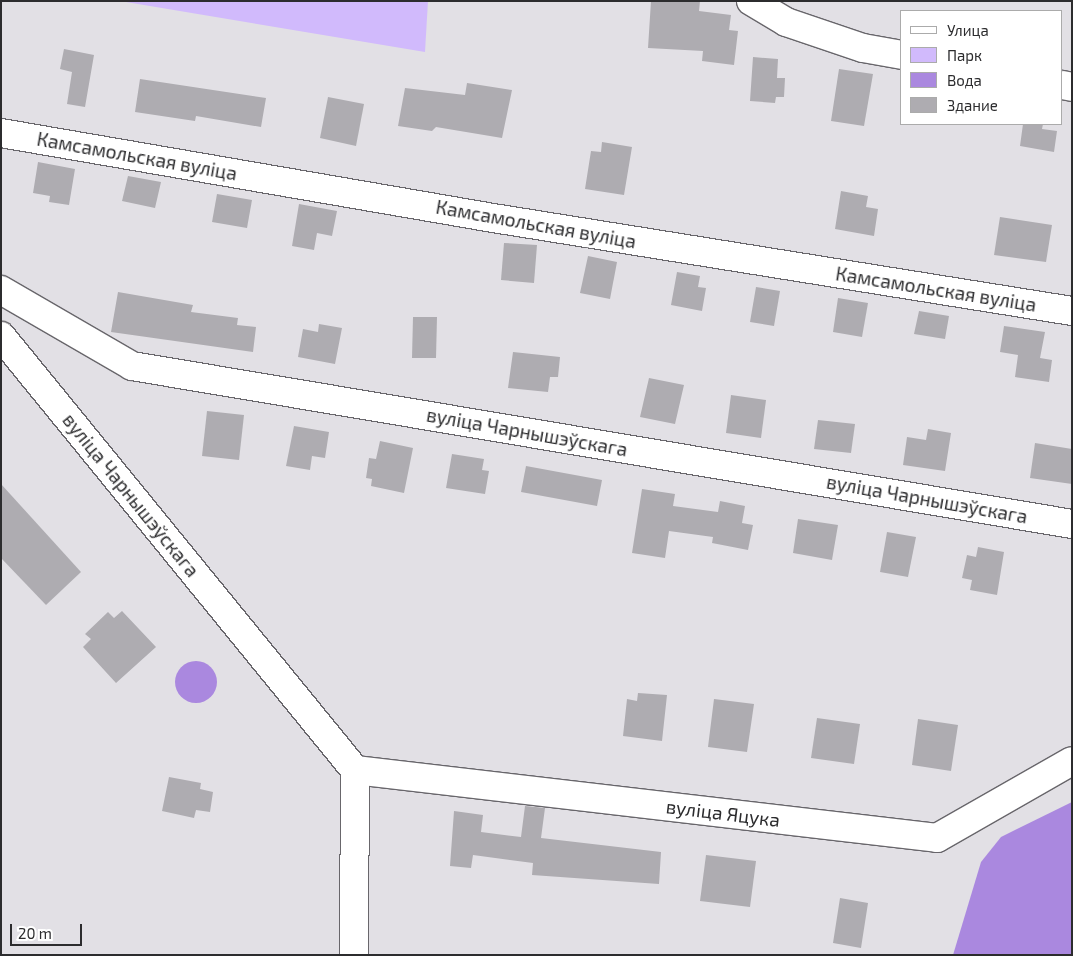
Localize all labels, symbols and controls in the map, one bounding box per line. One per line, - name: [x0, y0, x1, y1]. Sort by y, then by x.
- legend: [900, 10, 1063, 125]
- text: Улица: [947, 21, 989, 39]
- text: Парк: [947, 46, 982, 64]
- text: Вода: [947, 71, 982, 89]
- text: Здание: [947, 96, 998, 114]
- street label: Камсамольская вуліца: [35, 127, 239, 185]
- street label: Камсамольская вуліца: [434, 195, 638, 253]
- street label: Камсамольская вуліца: [834, 262, 1038, 316]
- street label: вуліца Чарнышэўскага: [425, 403, 629, 461]
- street label: вуліца Чарнышэўскага: [58, 409, 204, 581]
- street label: вуліца Чарнышэўскага: [825, 470, 1029, 528]
- street label: вуліца Яцука: [665, 795, 781, 831]
- scale bar: [12, 914, 85, 946]
- text: 20 m: [18, 924, 52, 942]

